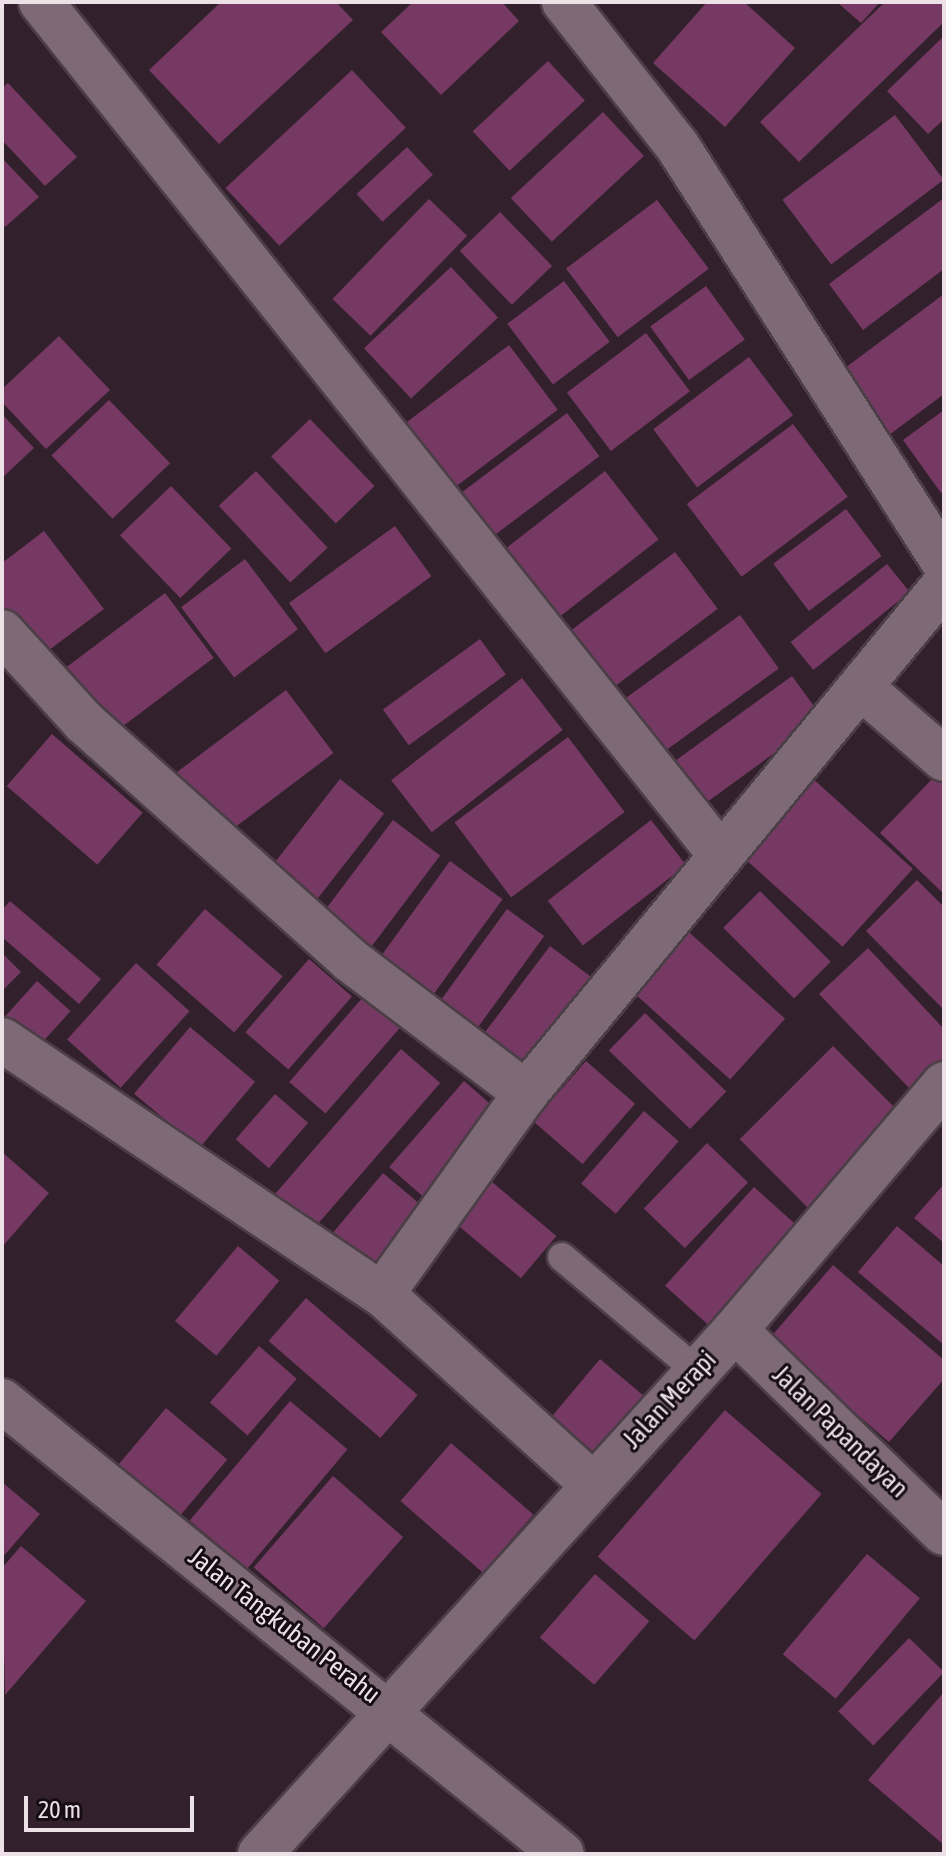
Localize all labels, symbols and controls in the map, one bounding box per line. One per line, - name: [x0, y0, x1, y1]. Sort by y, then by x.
- street label: Jalan Merapi: [617, 1345, 723, 1455]
- street label: Jalan Papandayan: [766, 1359, 914, 1505]
- street label: Jalan Tangkuban Perahu: [182, 1542, 386, 1710]
- scale bar: [28, 1780, 198, 1830]
- text: 20 m: [38, 1796, 81, 1823]

